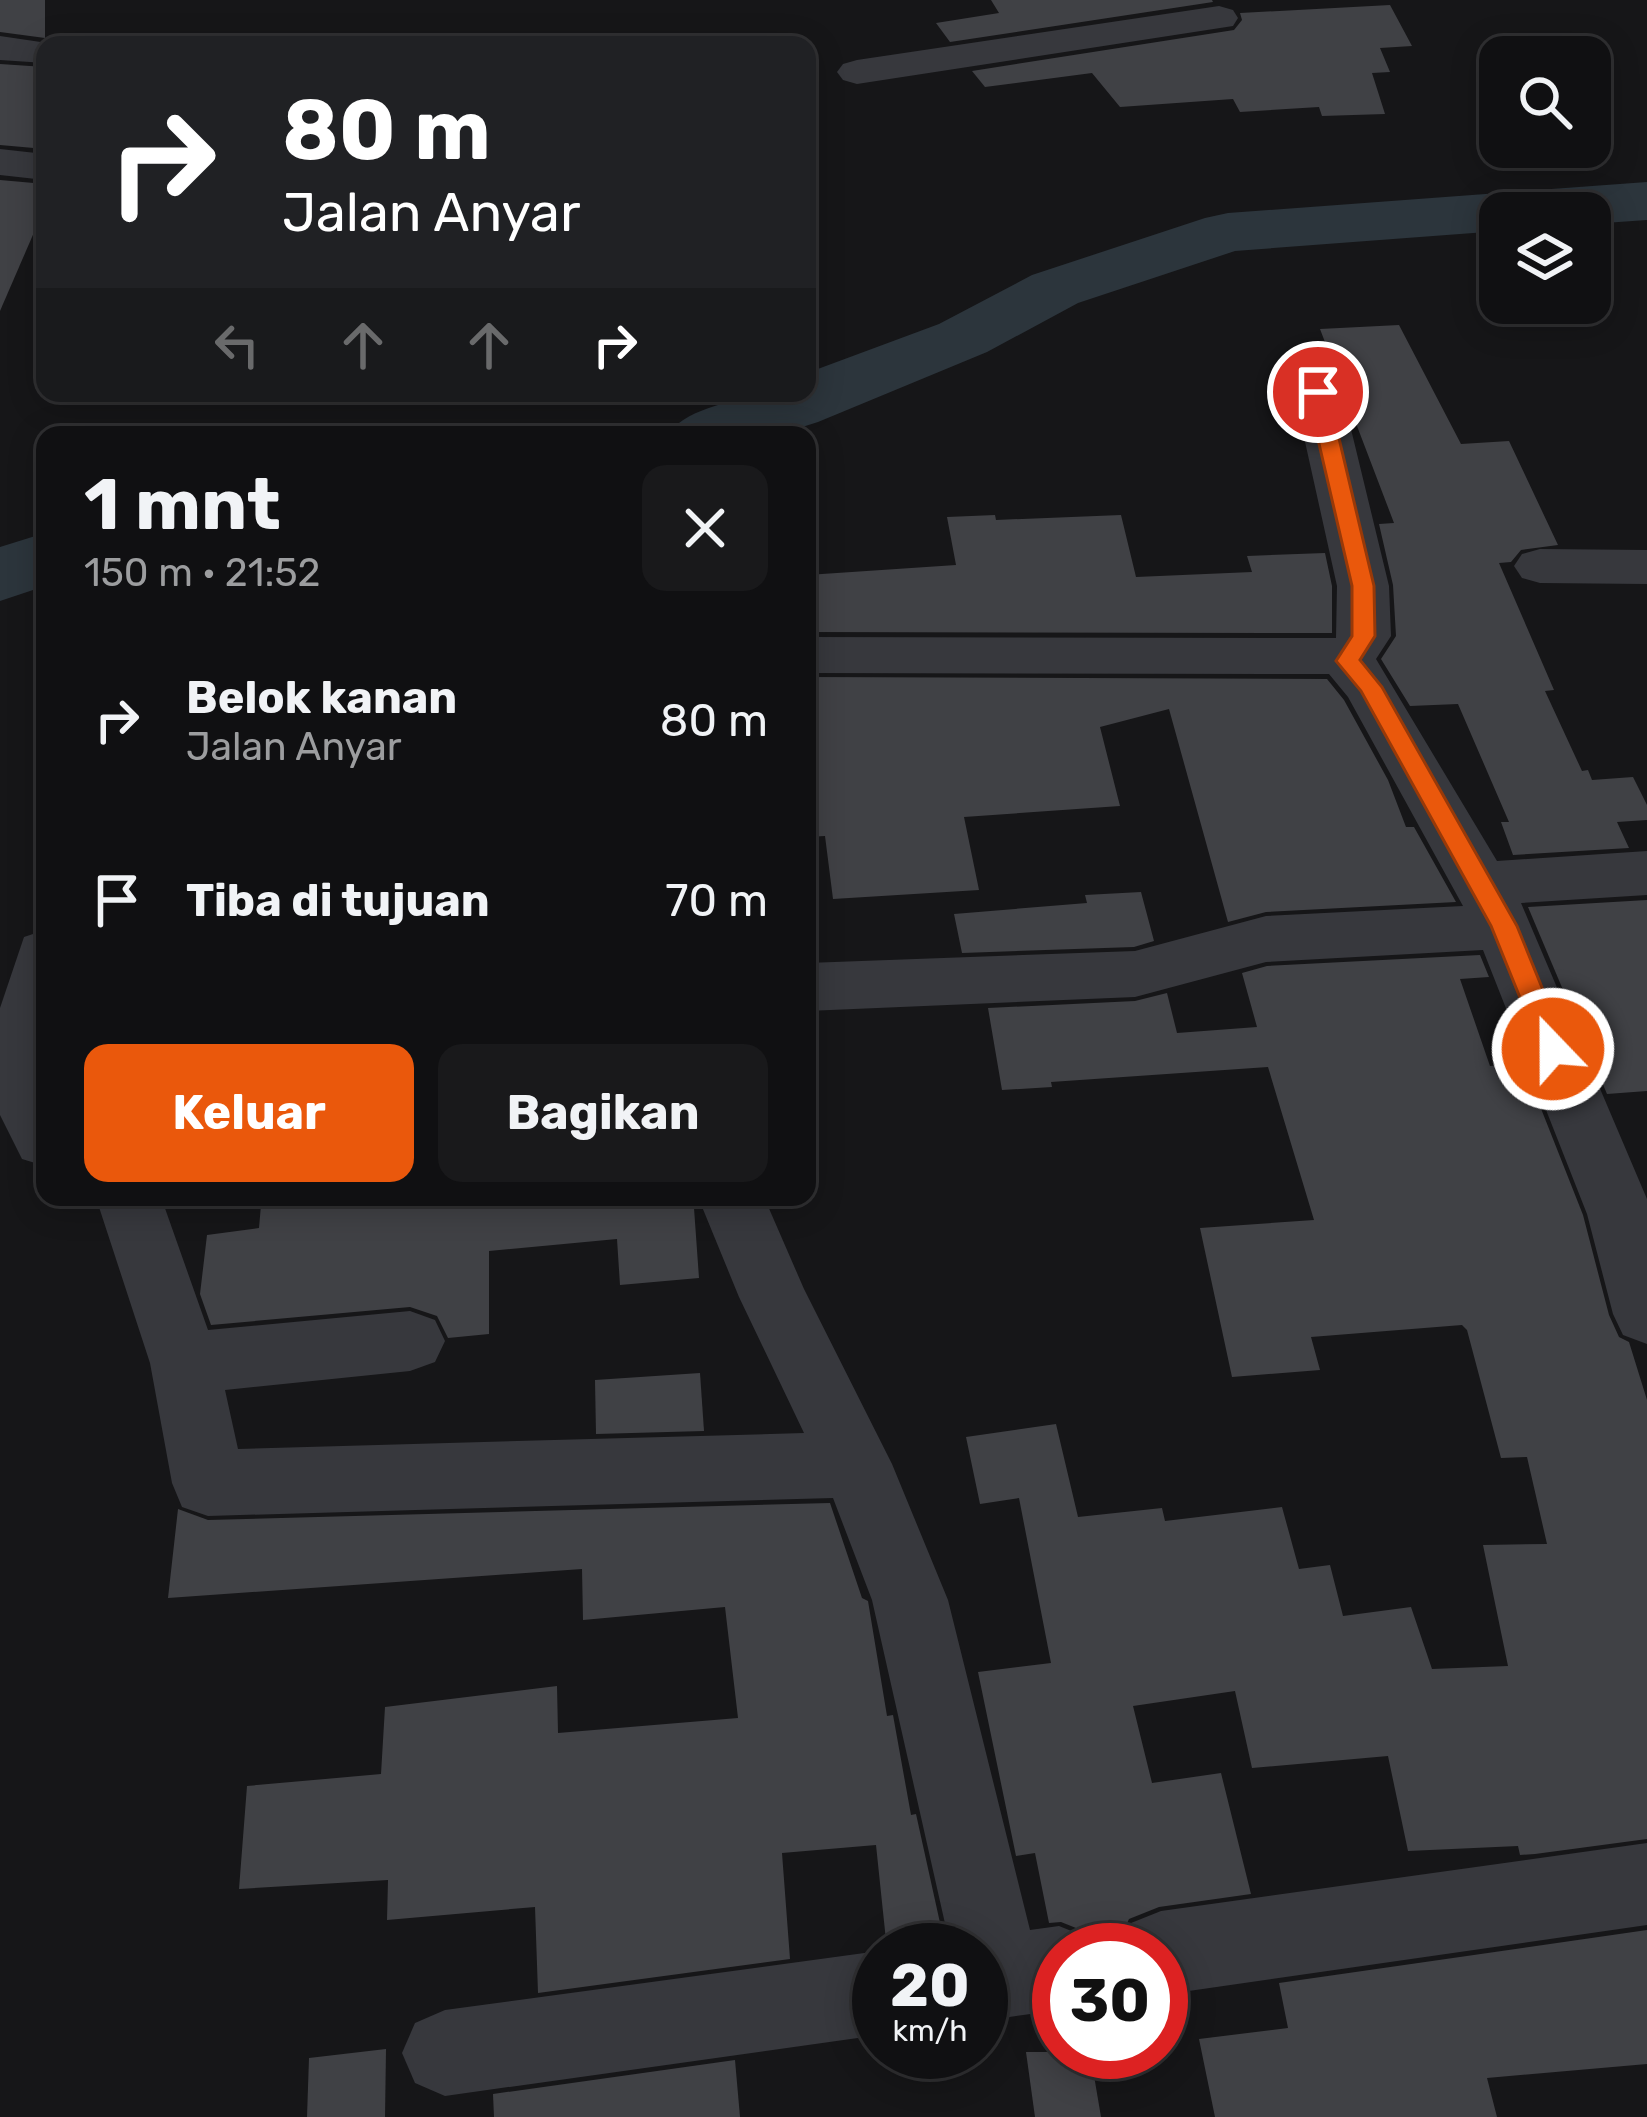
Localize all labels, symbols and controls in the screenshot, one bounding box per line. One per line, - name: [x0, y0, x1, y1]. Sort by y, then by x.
- map controls: [1479, 36, 1611, 324]
- button: search: [1479, 36, 1611, 168]
- text: 80 m: [282, 80, 491, 180]
- icon: right: [84, 84, 240, 240]
- text: Jalan Anyar: [282, 181, 580, 245]
- button: layers: [1479, 192, 1611, 324]
- icon: left: [204, 312, 270, 378]
- icon: ahead: [330, 312, 396, 378]
- icon: ahead: [456, 312, 522, 378]
- icon: right: [582, 312, 648, 378]
- pin: [1267, 341, 1369, 443]
- icon: arrive: [1285, 359, 1351, 425]
- text: 1 mnt: [84, 462, 281, 547]
- button: close: [642, 465, 768, 591]
- text: 150 m · 21:52: [84, 550, 320, 596]
- text: Belok kanan: [186, 671, 457, 724]
- icon: right: [84, 687, 150, 753]
- text: 80 m: [660, 694, 768, 747]
- text: Jalan Anyar: [186, 724, 402, 770]
- icon: arrive: [84, 867, 150, 933]
- text: Tiba di tujuan: [186, 874, 490, 927]
- text: 70 m: [665, 874, 768, 927]
- position arrow: [1490, 986, 1616, 1112]
- button: Keluar: [84, 1044, 414, 1182]
- button: Bagikan: [438, 1044, 768, 1182]
- speed limit sign: 30: [1032, 1923, 1188, 2079]
- text: 20: [890, 1950, 970, 2021]
- text: km/h: [893, 2013, 967, 2049]

